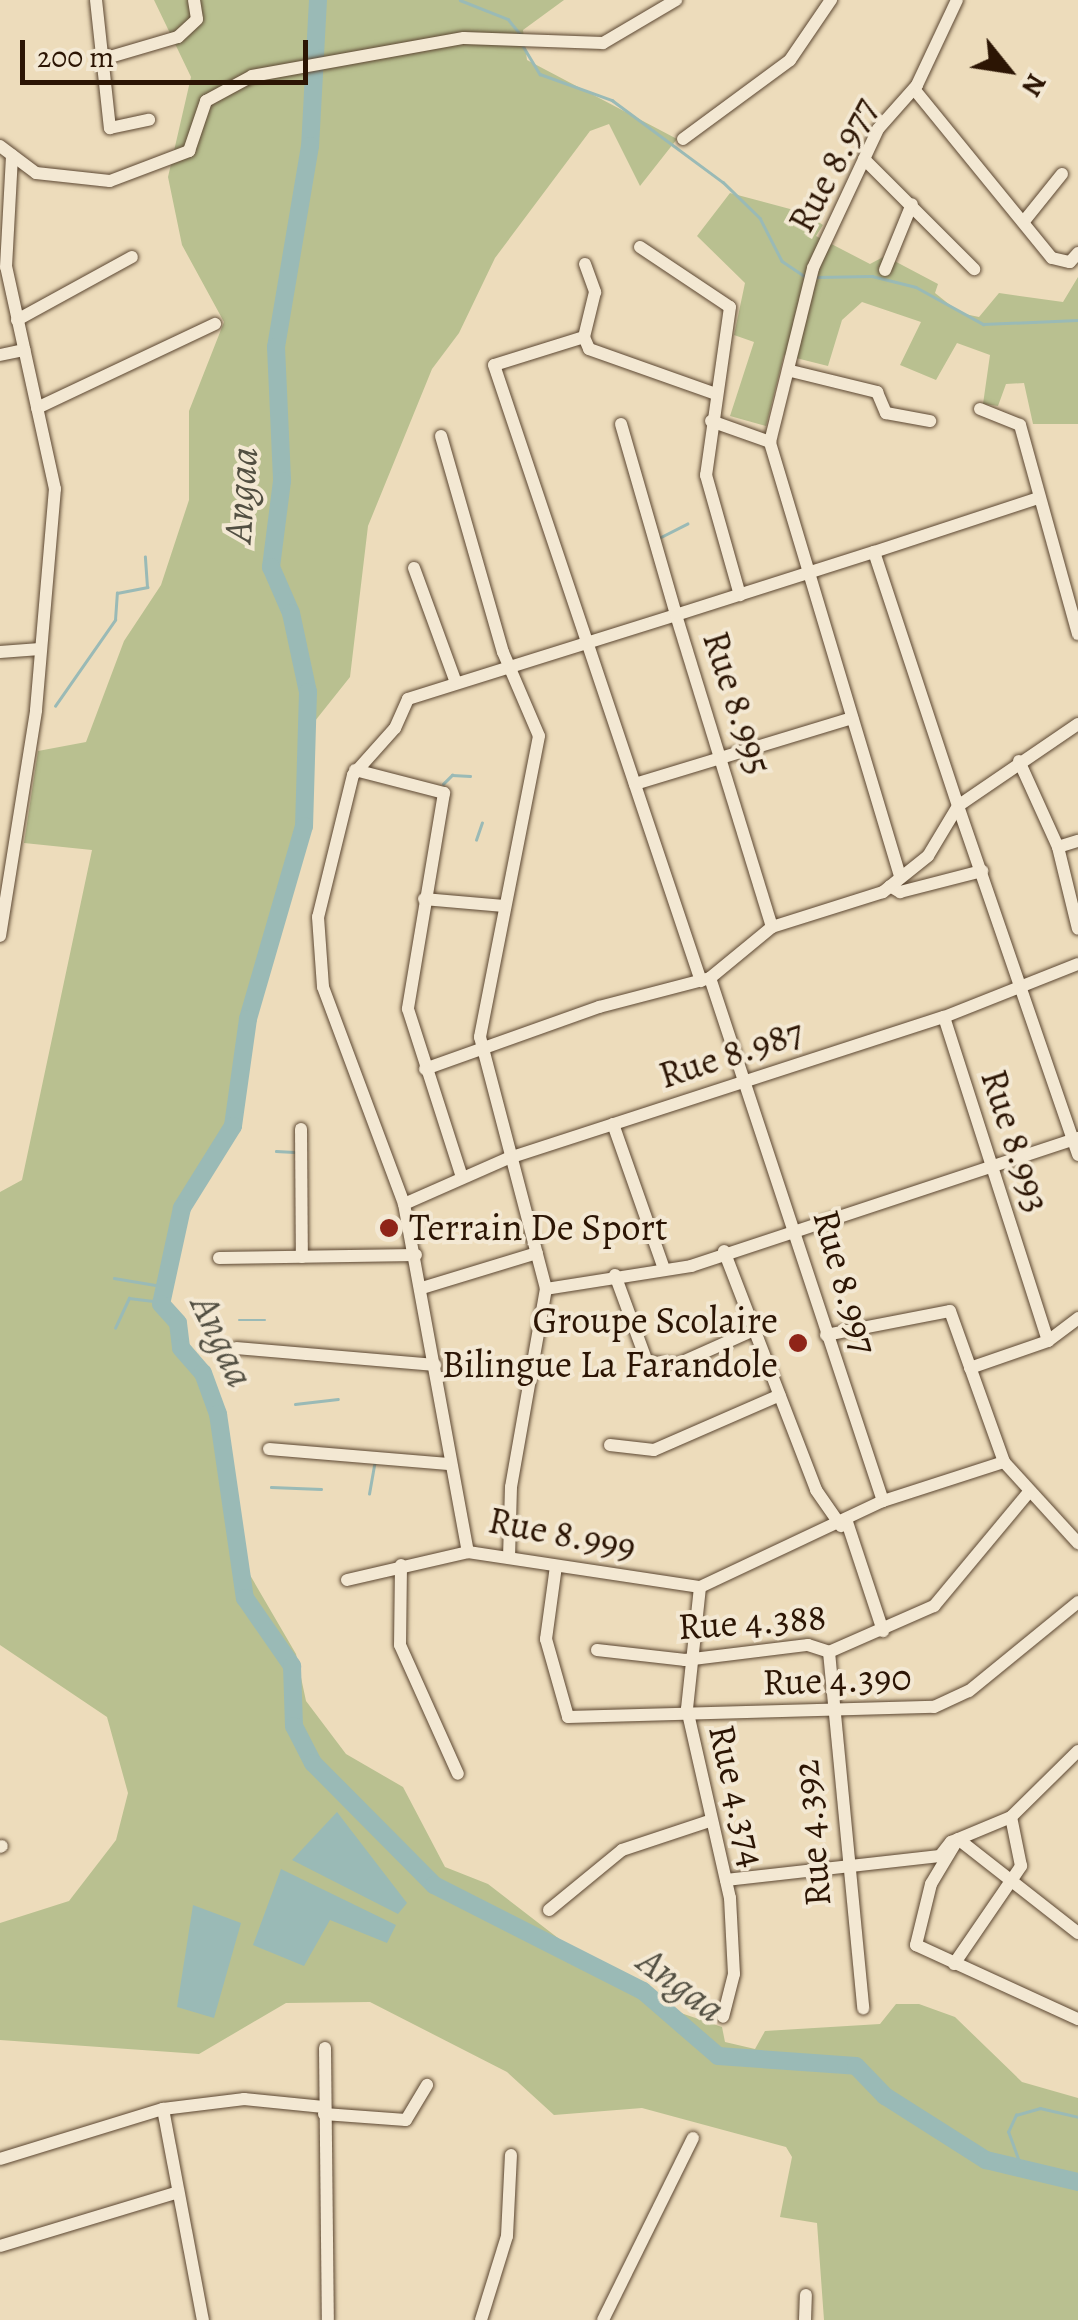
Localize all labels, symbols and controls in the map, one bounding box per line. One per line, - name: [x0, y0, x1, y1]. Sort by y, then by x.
- scale bar: [25, 20, 312, 82]
- north arrow: [958, 20, 1058, 120]
- text: 200 m: [37, 37, 114, 77]
- text: N: [1012, 67, 1056, 103]
- street label: Rue 8.977: [779, 90, 887, 240]
- water label: Angaa: [214, 445, 268, 545]
- street label: Rue 8.995: [692, 626, 782, 780]
- street label: Rue 8.987: [653, 1009, 809, 1099]
- street label: Rue 8.993: [971, 1064, 1059, 1218]
- place label: Terrain De Sport: [409, 1205, 667, 1251]
- street label: Rue 8.997: [803, 1205, 887, 1359]
- marker: Terrain De Sport: [378, 1217, 400, 1239]
- water label: Angaa: [180, 1287, 264, 1395]
- place label: Groupe Scolaire Bilingue La Farandole: [442, 1298, 778, 1388]
- marker: Groupe Scolaire Bilingue La Farandole: [787, 1332, 809, 1354]
- street label: Rue 8.999: [484, 1497, 640, 1571]
- street label: Rue 4.388: [676, 1594, 828, 1650]
- street label: Rue 4.390: [762, 1655, 912, 1705]
- street label: Rue 4.374: [698, 1720, 776, 1872]
- street label: Rue 4.392: [783, 1758, 841, 1908]
- water label: Angaa: [628, 1937, 734, 2033]

